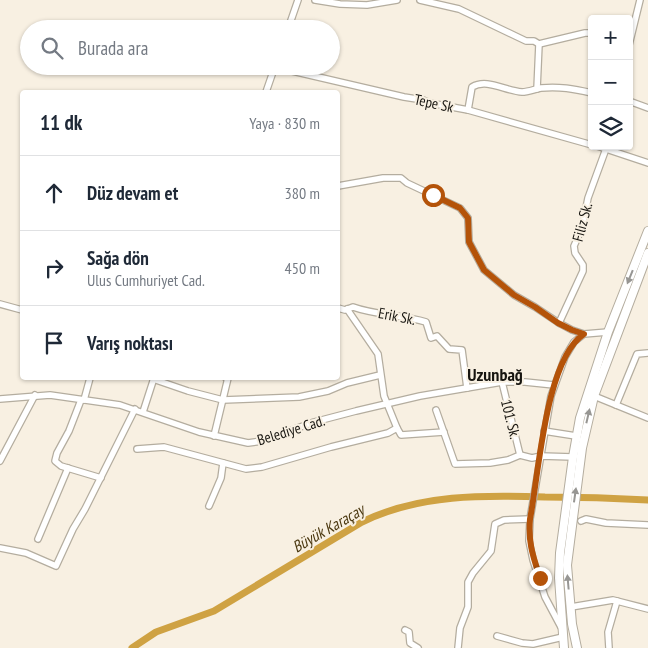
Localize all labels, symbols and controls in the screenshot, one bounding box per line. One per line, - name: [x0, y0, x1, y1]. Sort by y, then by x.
- map controls: [588, 15, 633, 150]
- button: +: [588, 15, 633, 60]
- search box: [20, 20, 340, 75]
- icon: search: [38, 34, 66, 62]
- text: Burada ara: [78, 36, 148, 60]
- button: −: [588, 60, 633, 105]
- street label: Tepe Sk: [413, 90, 455, 116]
- button: layers: [588, 105, 633, 150]
- text: 11 dk: [40, 109, 82, 136]
- text: Yaya · 830 m: [249, 113, 320, 133]
- icon: ahead: [40, 179, 68, 207]
- text: Düz devam et: [87, 181, 178, 205]
- text: 380 m: [285, 183, 320, 203]
- route start: [422, 184, 445, 207]
- street label: Filiz Sk.: [568, 200, 596, 243]
- text: Sağa dön: [87, 246, 149, 270]
- icon: right: [40, 254, 68, 282]
- text: 450 m: [285, 258, 320, 278]
- text: Ulus Cumhuriyet Cad.: [87, 270, 205, 290]
- one-way arrow: [626, 270, 634, 285]
- street label: Erik Sk.: [377, 303, 417, 329]
- icon: arrive: [40, 329, 68, 357]
- text: Varış noktası: [87, 331, 173, 355]
- district label: Uzunbağ: [467, 363, 523, 386]
- street label: 101. Sk.: [497, 397, 525, 441]
- one-way arrow: [584, 409, 592, 424]
- street label: Belediye Cad.: [255, 411, 327, 449]
- one-way arrow: [571, 487, 579, 503]
- water label: Büyük Karaçay: [289, 498, 369, 557]
- route end: [529, 567, 552, 590]
- one-way arrow: [564, 574, 572, 590]

